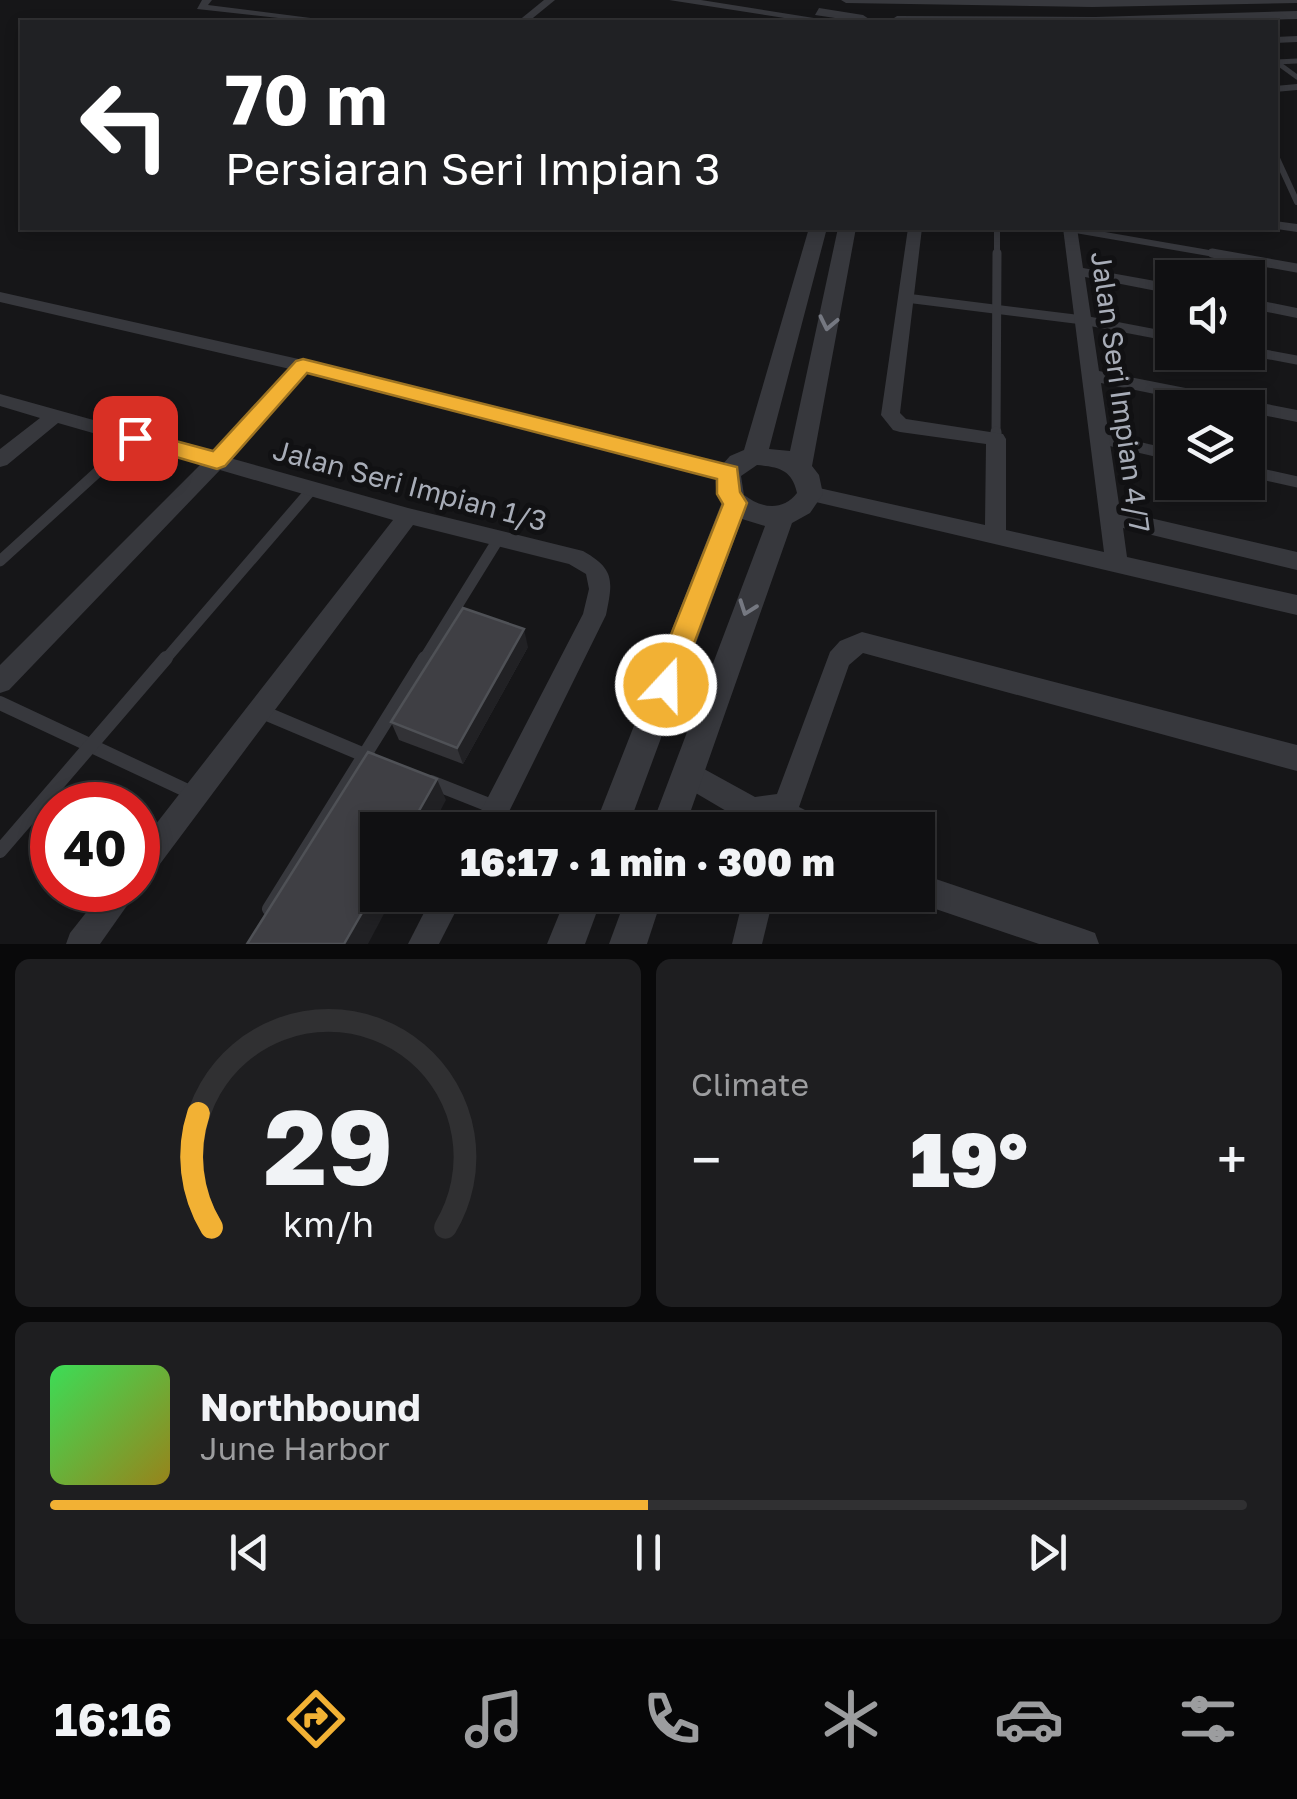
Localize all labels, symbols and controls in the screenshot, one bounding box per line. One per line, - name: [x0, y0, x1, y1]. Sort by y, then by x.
- text: 70 m: [225, 56, 387, 140]
- icon: left: [60, 60, 190, 190]
- text: Persiaran Seri Impian 3: [225, 141, 721, 195]
- street label: Jalan Seri Impian 4/7: [1085, 249, 1157, 535]
- map controls: [1155, 260, 1265, 500]
- button: sound: [1155, 260, 1265, 370]
- one-way arrow: [818, 314, 839, 331]
- button: layers: [1155, 390, 1265, 500]
- pin: [93, 396, 178, 481]
- icon: arrive: [108, 411, 163, 466]
- street label: Jalan Seri Impian 1/3: [270, 433, 550, 537]
- one-way arrow: [738, 599, 759, 616]
- position arrow: [614, 633, 718, 737]
- speed limit sign: 40: [30, 782, 160, 912]
- text: 16:17 · 1 min · 300 m: [460, 839, 835, 884]
- text: Climate: [691, 1065, 809, 1103]
- text: 29: [263, 1083, 393, 1208]
- text: 19°: [910, 1113, 1028, 1204]
- text: −: [691, 1126, 721, 1192]
- text: +: [1217, 1126, 1247, 1192]
- text: km/h: [283, 1202, 373, 1245]
- text: Northbound: [200, 1384, 421, 1429]
- text: June Harbor: [200, 1429, 390, 1467]
- icon: previous: [222, 1525, 277, 1580]
- icon: pause: [621, 1525, 676, 1580]
- icon: next: [1020, 1525, 1075, 1580]
- icon: directions: [281, 1684, 351, 1754]
- icon: music: [459, 1684, 529, 1754]
- icon: phone: [637, 1684, 707, 1754]
- icon: climate: [816, 1684, 886, 1754]
- icon: car: [994, 1684, 1064, 1754]
- icon: filters: [1173, 1684, 1243, 1754]
- text: 16:16: [54, 1692, 172, 1746]

